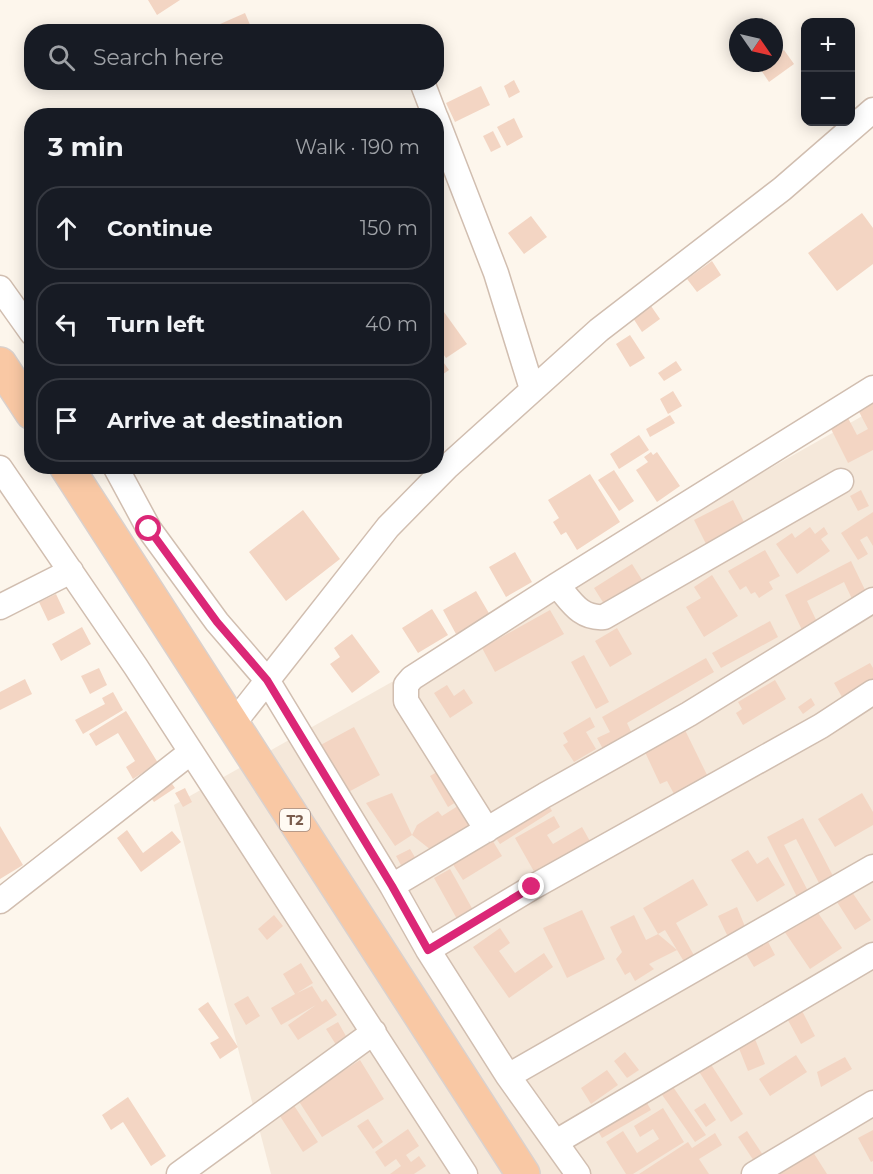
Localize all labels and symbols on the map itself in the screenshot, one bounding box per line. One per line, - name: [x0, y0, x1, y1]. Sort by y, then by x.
- north arrow: [729, 18, 783, 72]
- route start: [135, 515, 161, 541]
- road number: T2: [280, 809, 310, 831]
- route end: [518, 873, 544, 899]

